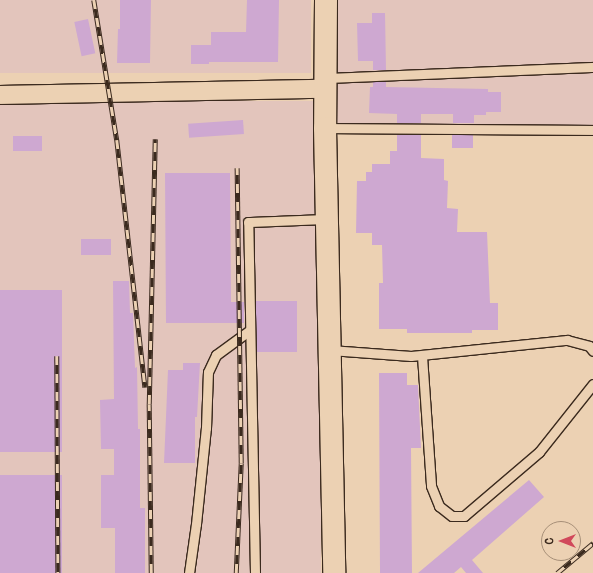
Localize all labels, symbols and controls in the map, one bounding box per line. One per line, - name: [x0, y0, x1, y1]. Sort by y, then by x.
- north arrow: [541, 521, 581, 561]
- text: С: [543, 538, 556, 544]

